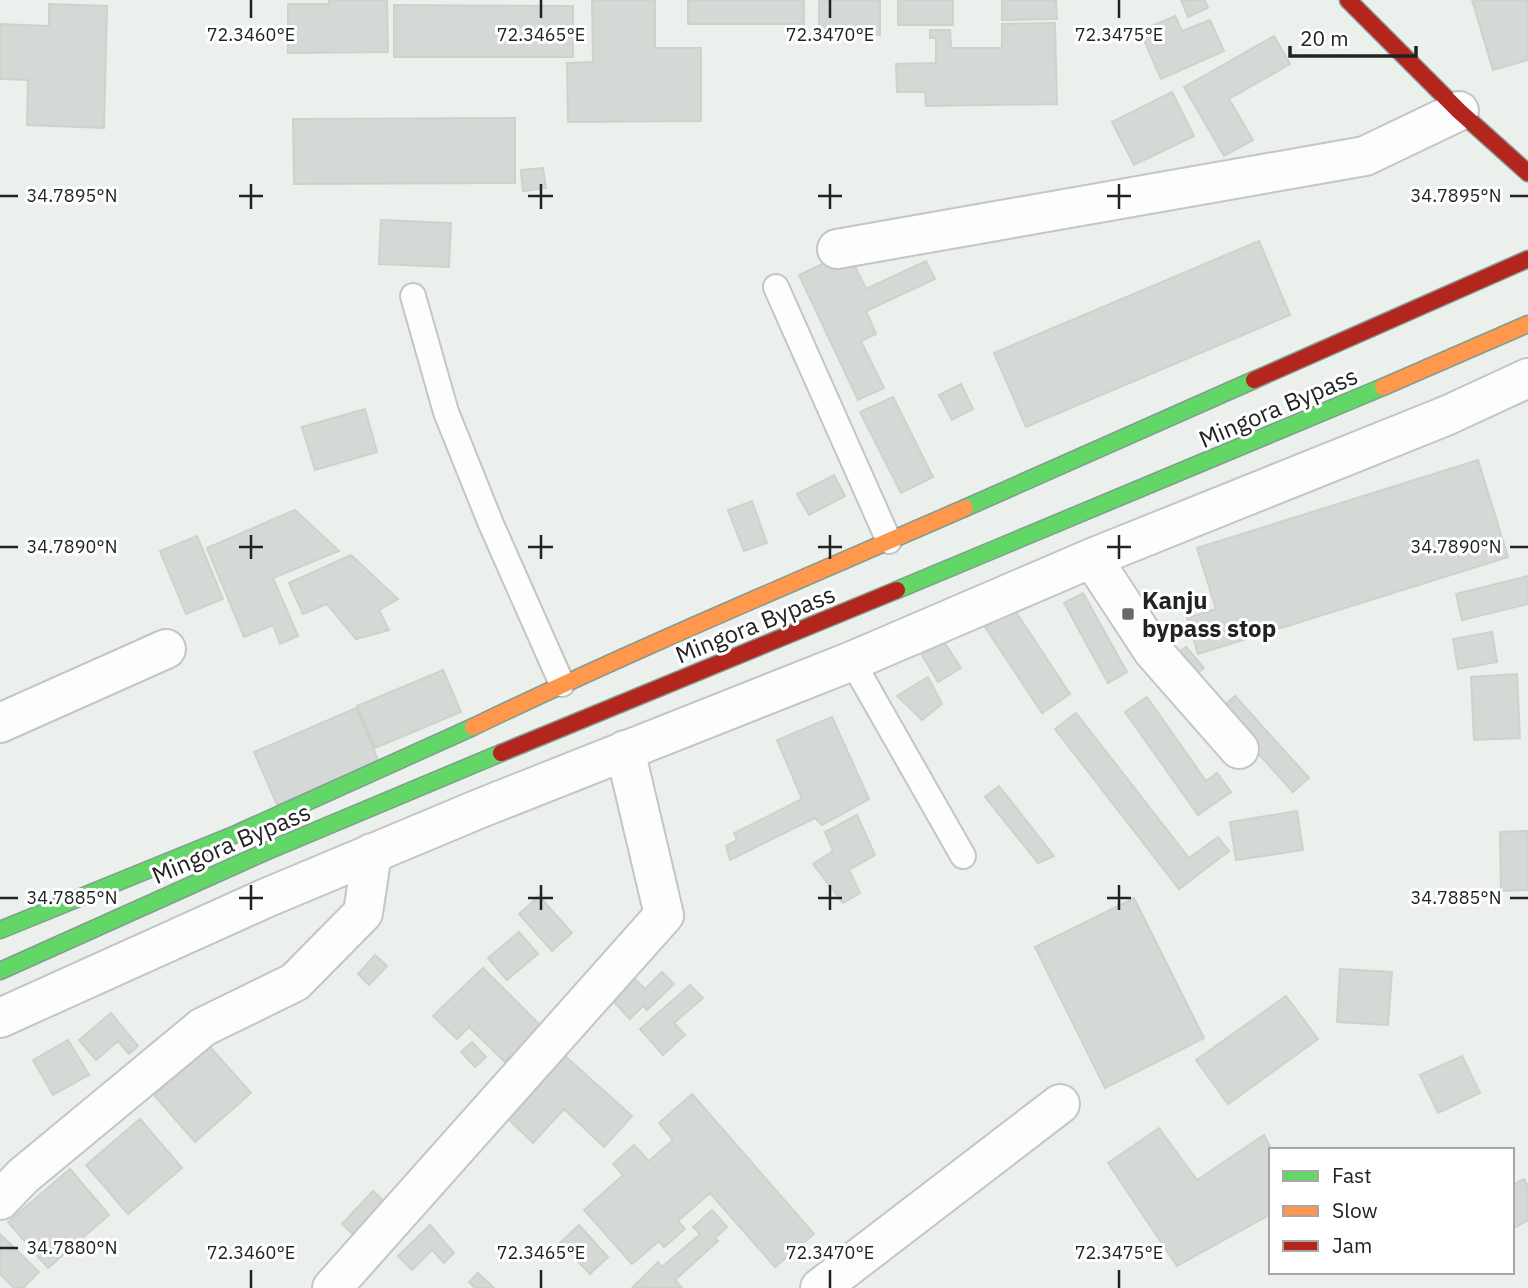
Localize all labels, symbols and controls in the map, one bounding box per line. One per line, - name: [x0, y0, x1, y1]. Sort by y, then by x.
- scale bar: [1290, 14, 1416, 58]
- text: 72.3460°E: [207, 23, 295, 46]
- text: 72.3465°E: [497, 23, 585, 46]
- text: 72.3470°E: [786, 23, 874, 46]
- text: 72.3475°E: [1075, 23, 1163, 46]
- text: 20 m: [1300, 24, 1349, 52]
- text: 34.7895°N: [27, 184, 117, 207]
- text: 34.7895°N: [1411, 184, 1501, 207]
- street label: Mingora Bypass: [1194, 359, 1362, 455]
- text: 34.7890°N: [27, 535, 117, 558]
- text: 34.7890°N: [1411, 535, 1501, 558]
- street label: Mingora Bypass: [670, 577, 840, 671]
- place label: Kanju bypass stop: [1142, 584, 1276, 644]
- marker: Kanju bypass stop: [1120, 606, 1136, 622]
- street label: Mingora Bypass: [147, 795, 315, 891]
- text: 34.7885°N: [27, 886, 117, 909]
- text: 34.7885°N: [1411, 886, 1501, 909]
- legend: [1269, 1148, 1514, 1274]
- text: Fast: [1332, 1161, 1372, 1189]
- text: Slow: [1332, 1196, 1378, 1224]
- text: Jam: [1332, 1231, 1372, 1259]
- text: 34.7880°N: [27, 1236, 117, 1259]
- text: 72.3460°E: [207, 1241, 295, 1264]
- text: 72.3465°E: [497, 1241, 585, 1264]
- text: 72.3470°E: [786, 1241, 874, 1264]
- text: 72.3475°E: [1075, 1241, 1163, 1264]

